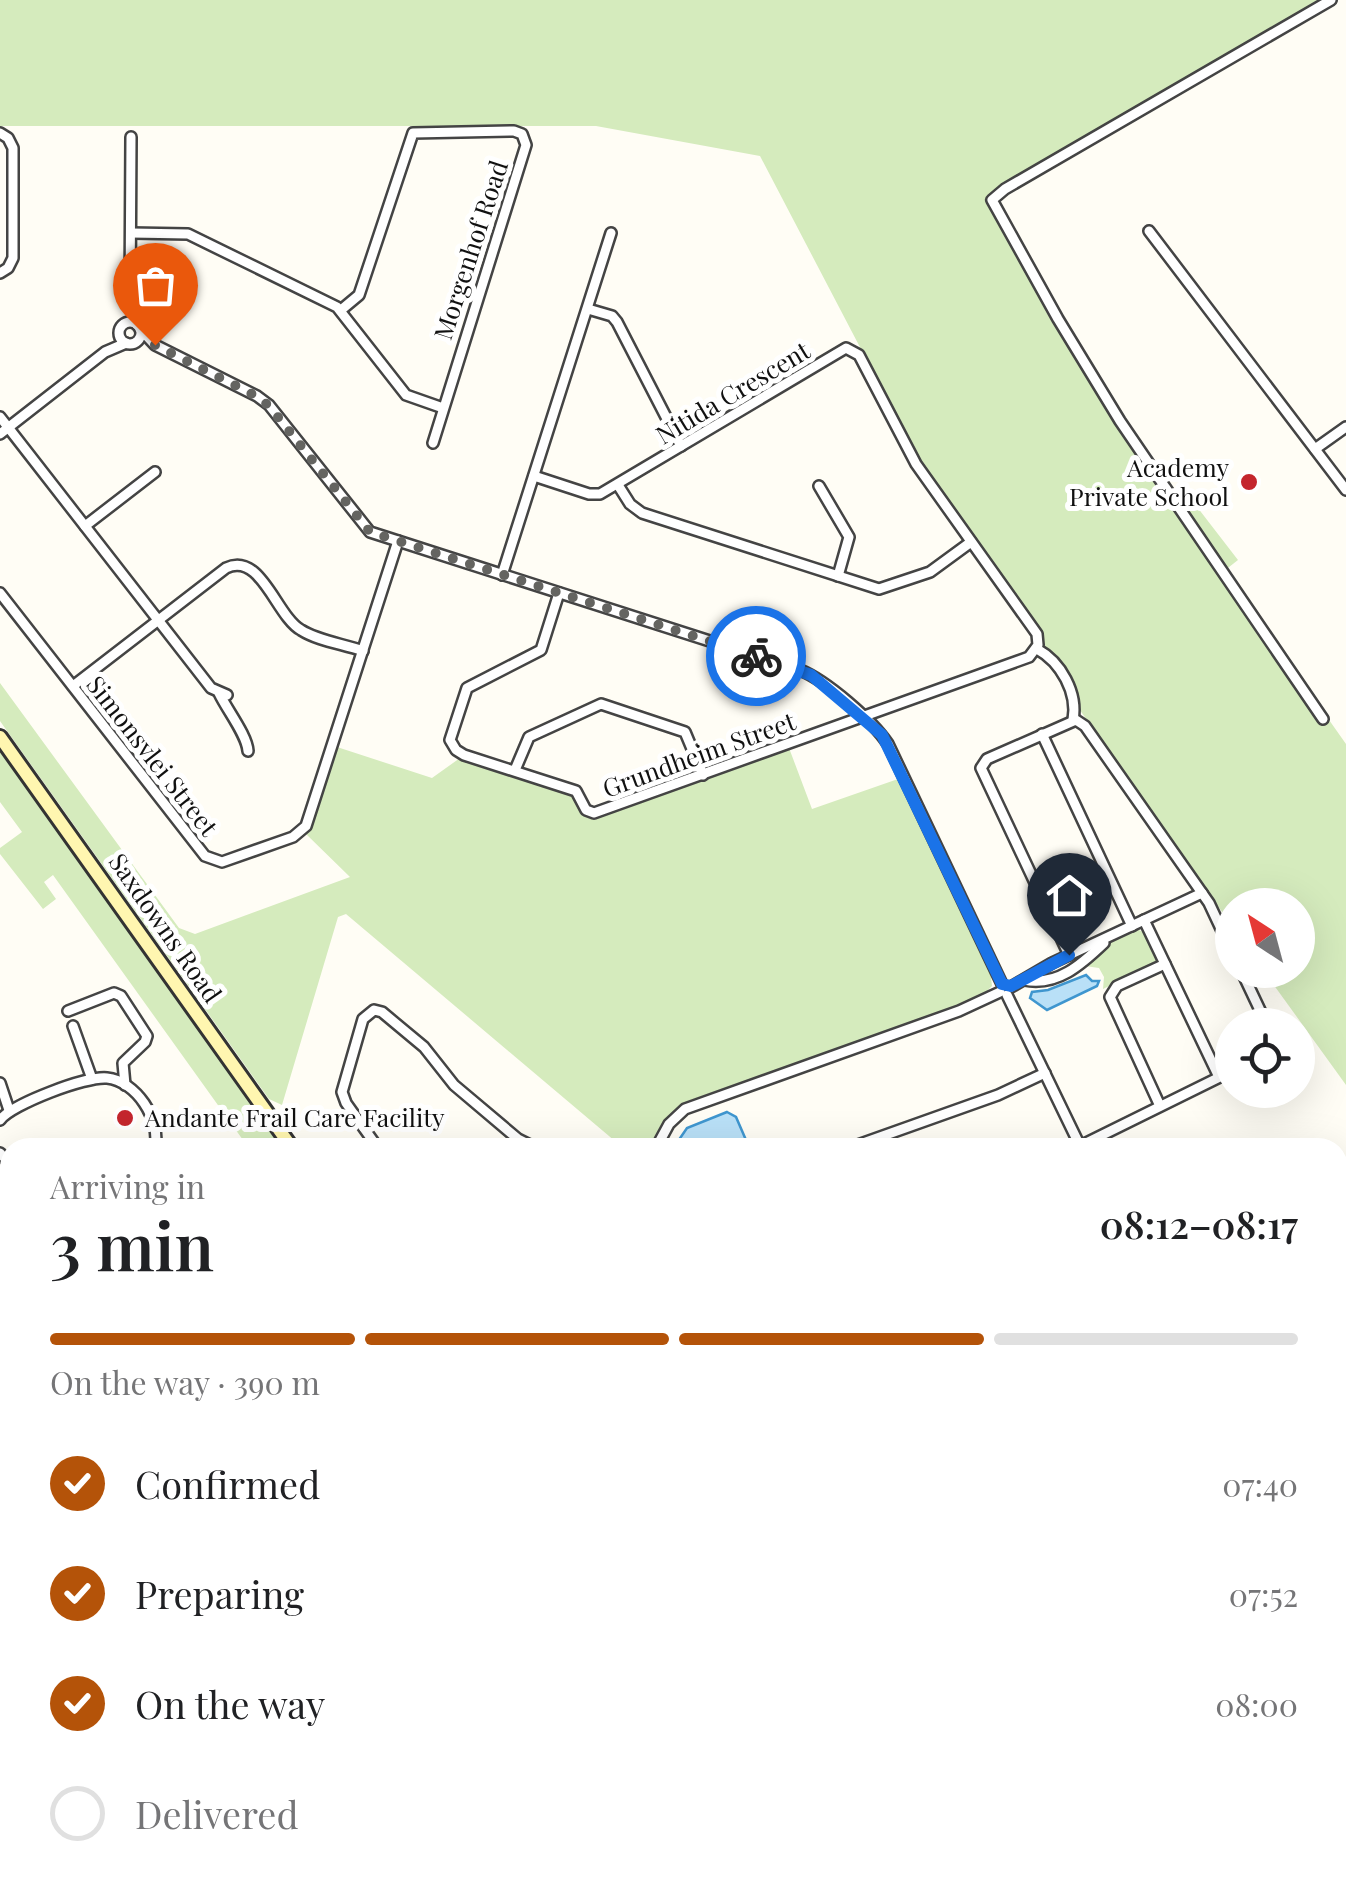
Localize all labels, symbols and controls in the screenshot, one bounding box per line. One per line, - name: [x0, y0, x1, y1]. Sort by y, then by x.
- street label: Morgenhof Road: [425, 156, 514, 343]
- pin: [113, 243, 198, 346]
- icon: bag: [128, 258, 183, 313]
- street label: Nitida Crescent: [649, 332, 816, 451]
- place label: Academy Private School: [1069, 450, 1229, 512]
- marker: Academy Private School: [1238, 471, 1260, 493]
- courier: [706, 606, 806, 706]
- icon: bike: [729, 629, 784, 684]
- street label: Simonsvlei Street: [80, 668, 227, 843]
- street label: Grundheim Street: [598, 703, 801, 804]
- street label: Saxdowns Road: [103, 846, 230, 1008]
- pin: [1027, 853, 1112, 956]
- icon: home: [1042, 868, 1097, 923]
- north arrow: [1215, 888, 1315, 988]
- map controls: [1215, 888, 1315, 1108]
- button: locate: [1215, 1008, 1315, 1108]
- place label: Andante Frail Care Facility: [144, 1100, 445, 1133]
- marker: Andante Frail Care Facility: [114, 1107, 136, 1129]
- text: Arriving in: [50, 1164, 205, 1207]
- text: 08:12–08:17: [1100, 1198, 1298, 1249]
- text: 3 min: [50, 1201, 214, 1287]
- text: On the way · 390 m: [50, 1360, 320, 1403]
- icon: check: [50, 1456, 105, 1511]
- text: Confirmed: [135, 1458, 320, 1509]
- text: 07:40: [1222, 1462, 1298, 1505]
- icon: check: [50, 1566, 105, 1621]
- text: Preparing: [135, 1568, 304, 1619]
- text: 07:52: [1229, 1572, 1298, 1615]
- icon: check: [50, 1676, 105, 1731]
- text: On the way: [135, 1678, 325, 1729]
- text: 08:00: [1215, 1682, 1298, 1725]
- text: Delivered: [135, 1788, 299, 1839]

